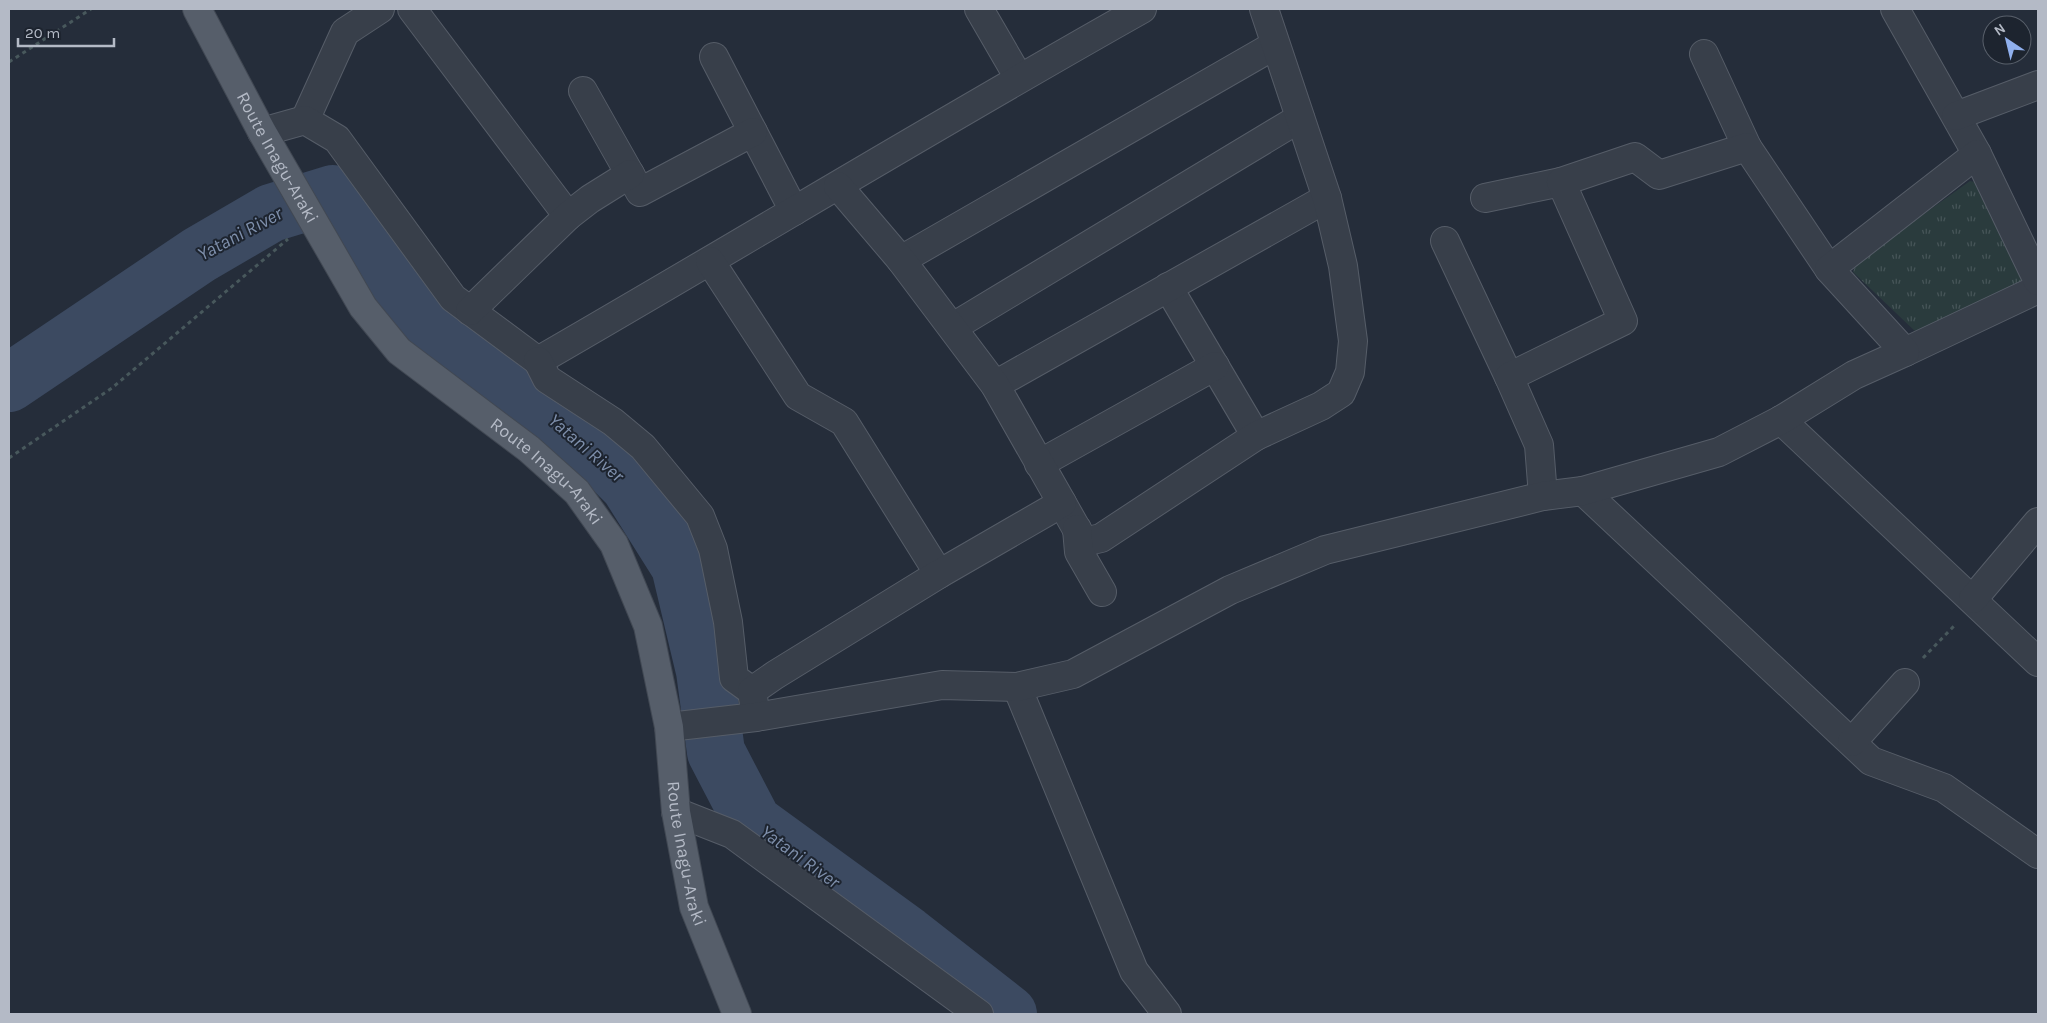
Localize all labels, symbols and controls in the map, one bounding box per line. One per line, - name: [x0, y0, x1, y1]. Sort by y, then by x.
- scale bar: [18, 15, 114, 47]
- north arrow: [1982, 15, 2032, 65]
- text: N: [1991, 20, 2009, 40]
- text: 20 m: [25, 24, 60, 42]
- street label: Route Inagu-Araki: [232, 88, 323, 227]
- water label: Yatani River: [194, 202, 287, 266]
- water label: Yatani River: [544, 409, 629, 488]
- street label: Route Inagu-Araki: [486, 413, 608, 529]
- street label: Route Inagu-Araki: [662, 780, 712, 929]
- water label: Yatani River: [756, 821, 845, 894]

